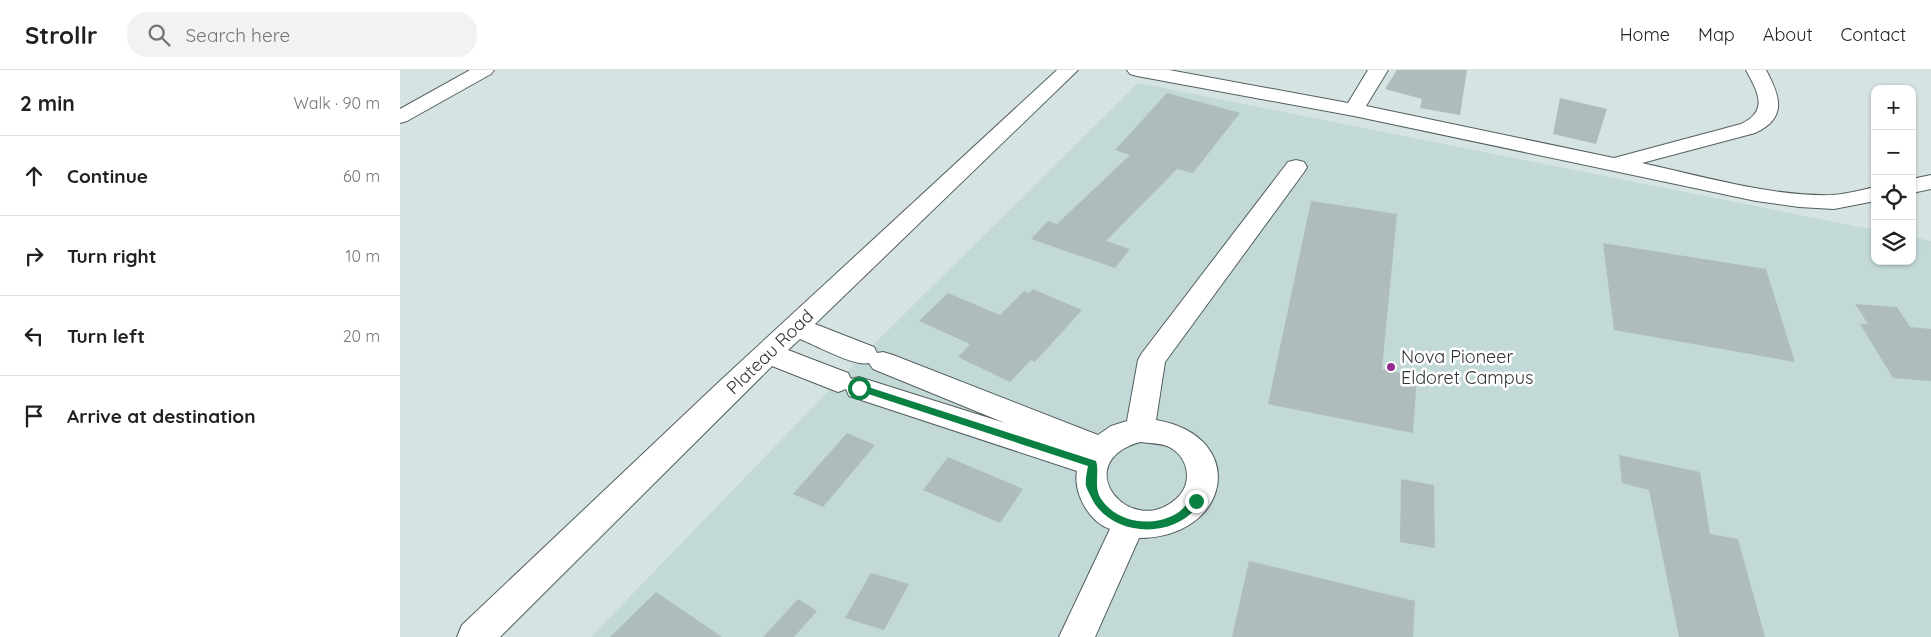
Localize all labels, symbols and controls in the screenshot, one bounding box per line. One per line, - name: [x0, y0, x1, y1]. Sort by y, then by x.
- search box: [127, 12, 477, 57]
- text: Strollr: [25, 20, 97, 50]
- icon: search: [145, 21, 173, 49]
- text: Search here: [185, 23, 290, 47]
- text: Home: [1620, 23, 1670, 46]
- text: Map: [1698, 23, 1735, 46]
- text: About: [1763, 23, 1813, 46]
- text: Contact: [1841, 23, 1906, 46]
- map controls: [1871, 85, 1916, 265]
- button: +: [1871, 85, 1916, 130]
- text: 2 min: [20, 90, 75, 116]
- text: Walk · 90 m: [293, 93, 380, 113]
- button: −: [1871, 130, 1916, 175]
- icon: ahead: [20, 162, 48, 190]
- text: Continue: [67, 164, 148, 188]
- text: 60 m: [343, 166, 380, 186]
- button: locate: [1871, 175, 1916, 220]
- button: layers: [1871, 220, 1916, 265]
- icon: right: [20, 242, 48, 270]
- text: Turn right: [67, 244, 156, 268]
- text: 10 m: [346, 246, 380, 266]
- street label: Plateau Road: [721, 304, 818, 399]
- icon: left: [20, 322, 48, 350]
- text: Turn left: [67, 324, 145, 348]
- text: 20 m: [343, 326, 380, 346]
- place label: Nova Pioneer Eldoret Campus: [1401, 345, 1533, 389]
- marker: Nova Pioneer Eldoret Campus: [1385, 361, 1397, 373]
- route start: [848, 377, 871, 400]
- icon: arrive: [20, 402, 48, 430]
- text: Arrive at destination: [67, 404, 256, 428]
- route end: [1185, 490, 1208, 513]

